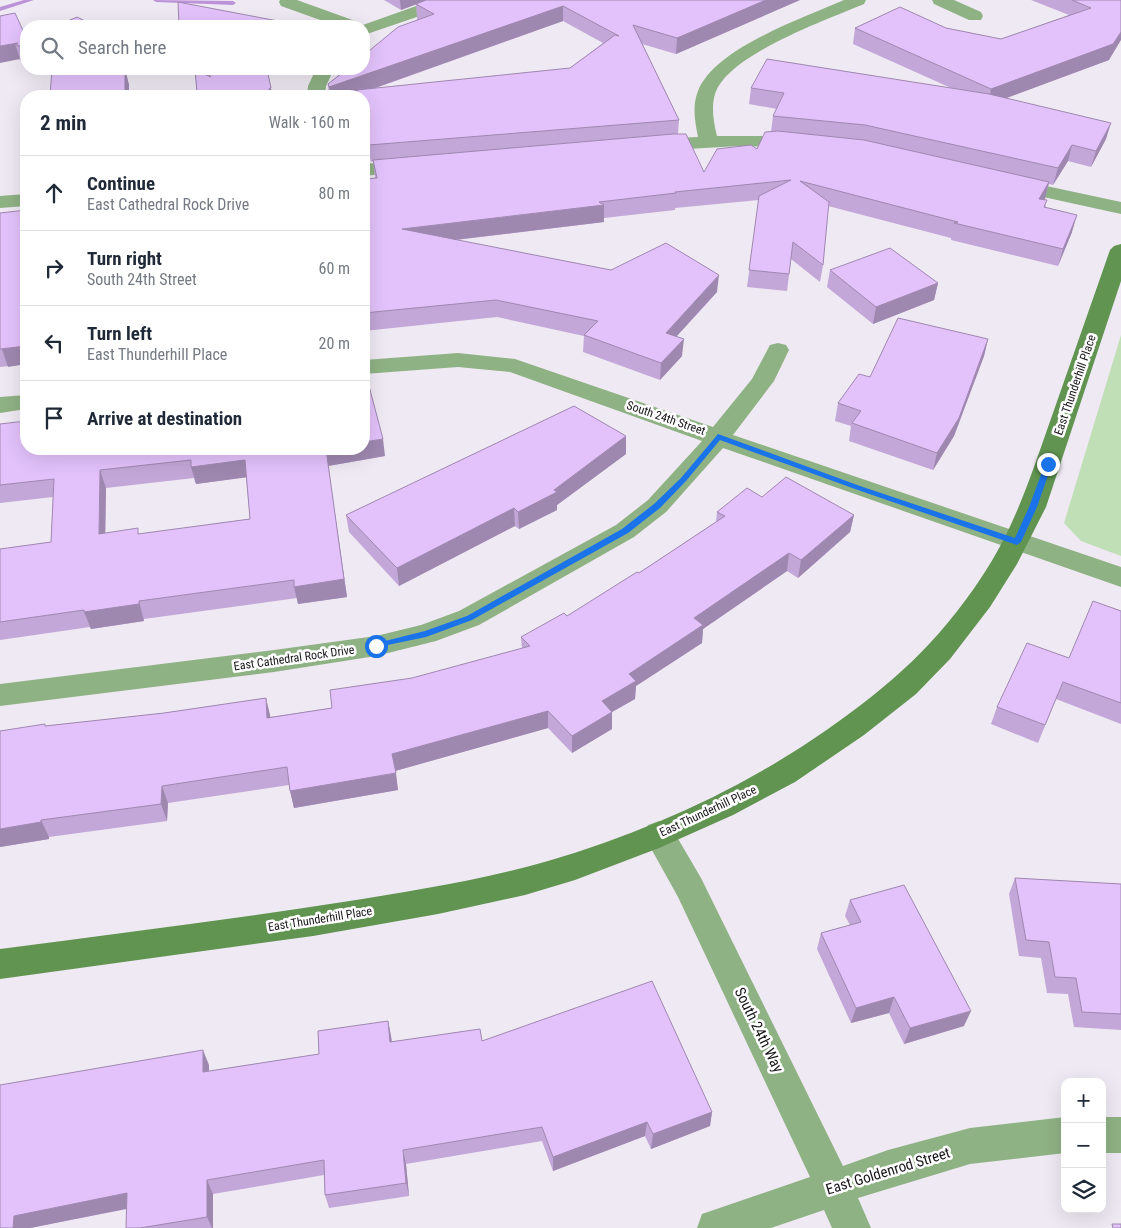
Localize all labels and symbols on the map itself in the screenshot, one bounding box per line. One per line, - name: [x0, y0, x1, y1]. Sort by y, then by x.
- street label: East Thunderhill Place: [1051, 333, 1099, 437]
- street label: South 24th Street: [625, 398, 708, 438]
- route end: [1037, 453, 1060, 476]
- route start: [365, 635, 388, 658]
- street label: East Cathedral Rock Drive: [233, 643, 356, 673]
- street label: East Thunderhill Place: [657, 782, 759, 840]
- street label: East Thunderhill Place: [267, 904, 373, 934]
- street label: South 24th Way: [731, 985, 787, 1075]
- street label: East Goldenrod Street: [824, 1144, 952, 1198]

